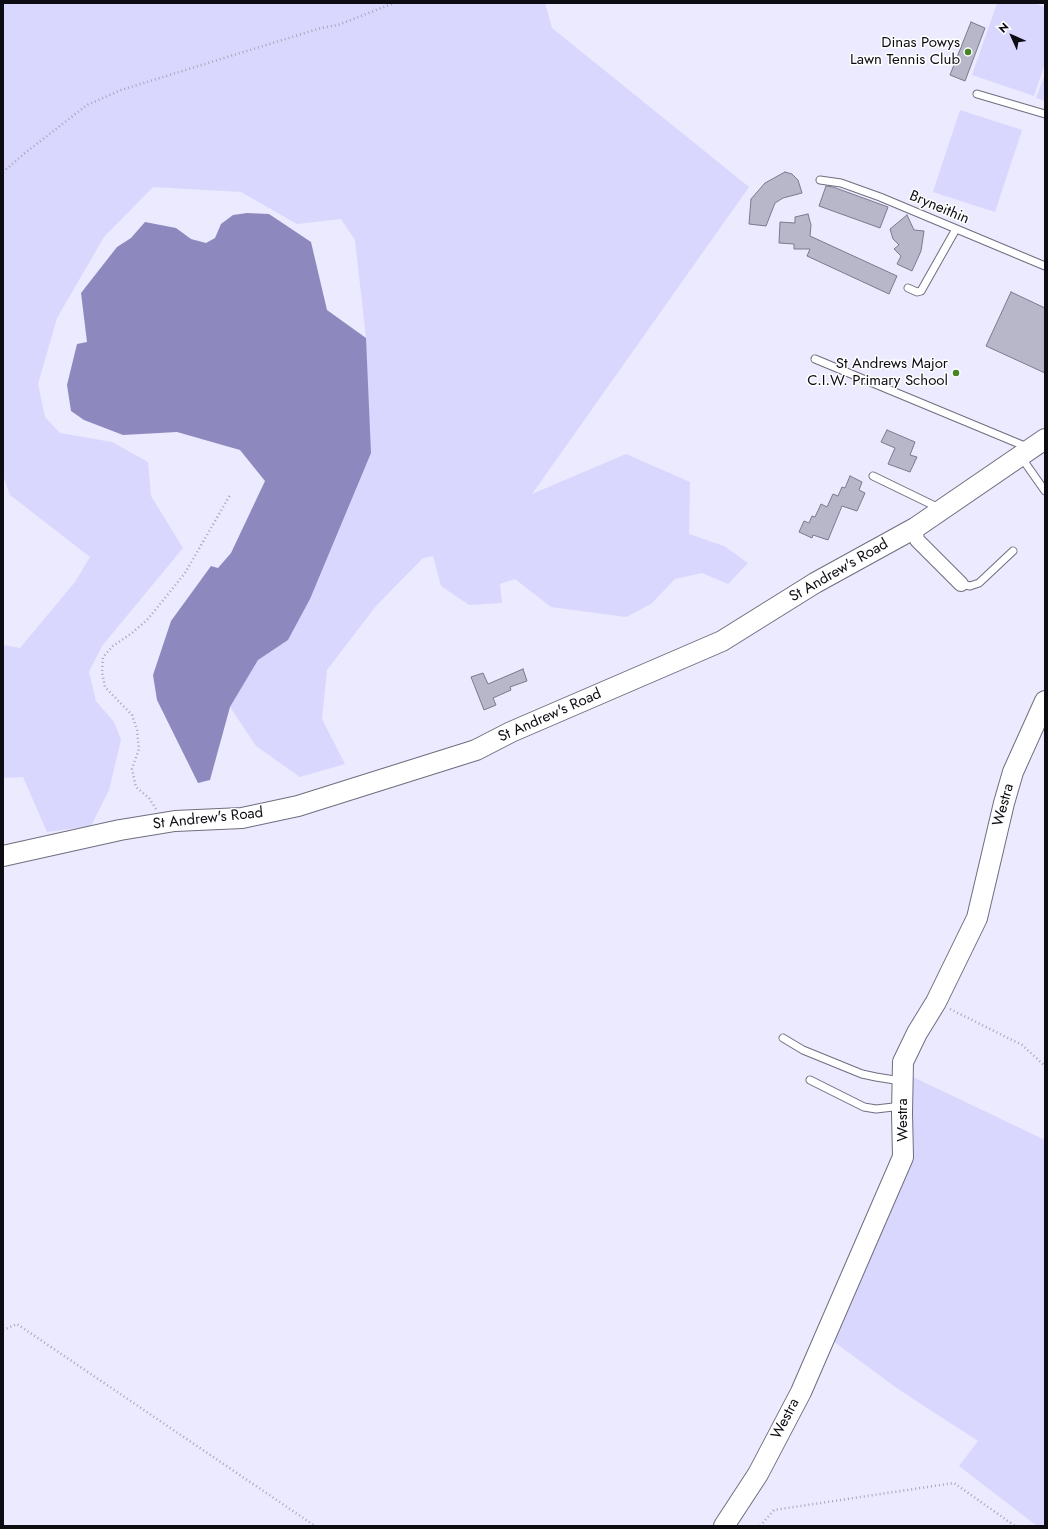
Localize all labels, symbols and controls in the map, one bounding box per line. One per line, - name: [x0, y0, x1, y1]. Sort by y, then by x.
- north arrow: [992, 16, 1032, 56]
- text: N: [995, 19, 1012, 36]
- place label: Dinas Powys Lawn Tennis Club: [850, 34, 960, 69]
- marker: Dinas Powys Lawn Tennis Club: [963, 47, 973, 57]
- street label: Bryneithin: [906, 187, 972, 229]
- place label: St Andrews Major C.I.W. Primary School: [807, 355, 948, 390]
- marker: St Andrews Major C.I.W. Primary School: [951, 368, 961, 378]
- street label: St Andrew's Road: [786, 535, 892, 607]
- street label: St Andrew's Road: [496, 685, 604, 747]
- street label: Westra: [990, 782, 1018, 828]
- street label: St Andrew's Road: [152, 804, 264, 834]
- street label: Westra: [894, 1098, 912, 1142]
- street label: Westra: [768, 1396, 804, 1442]

